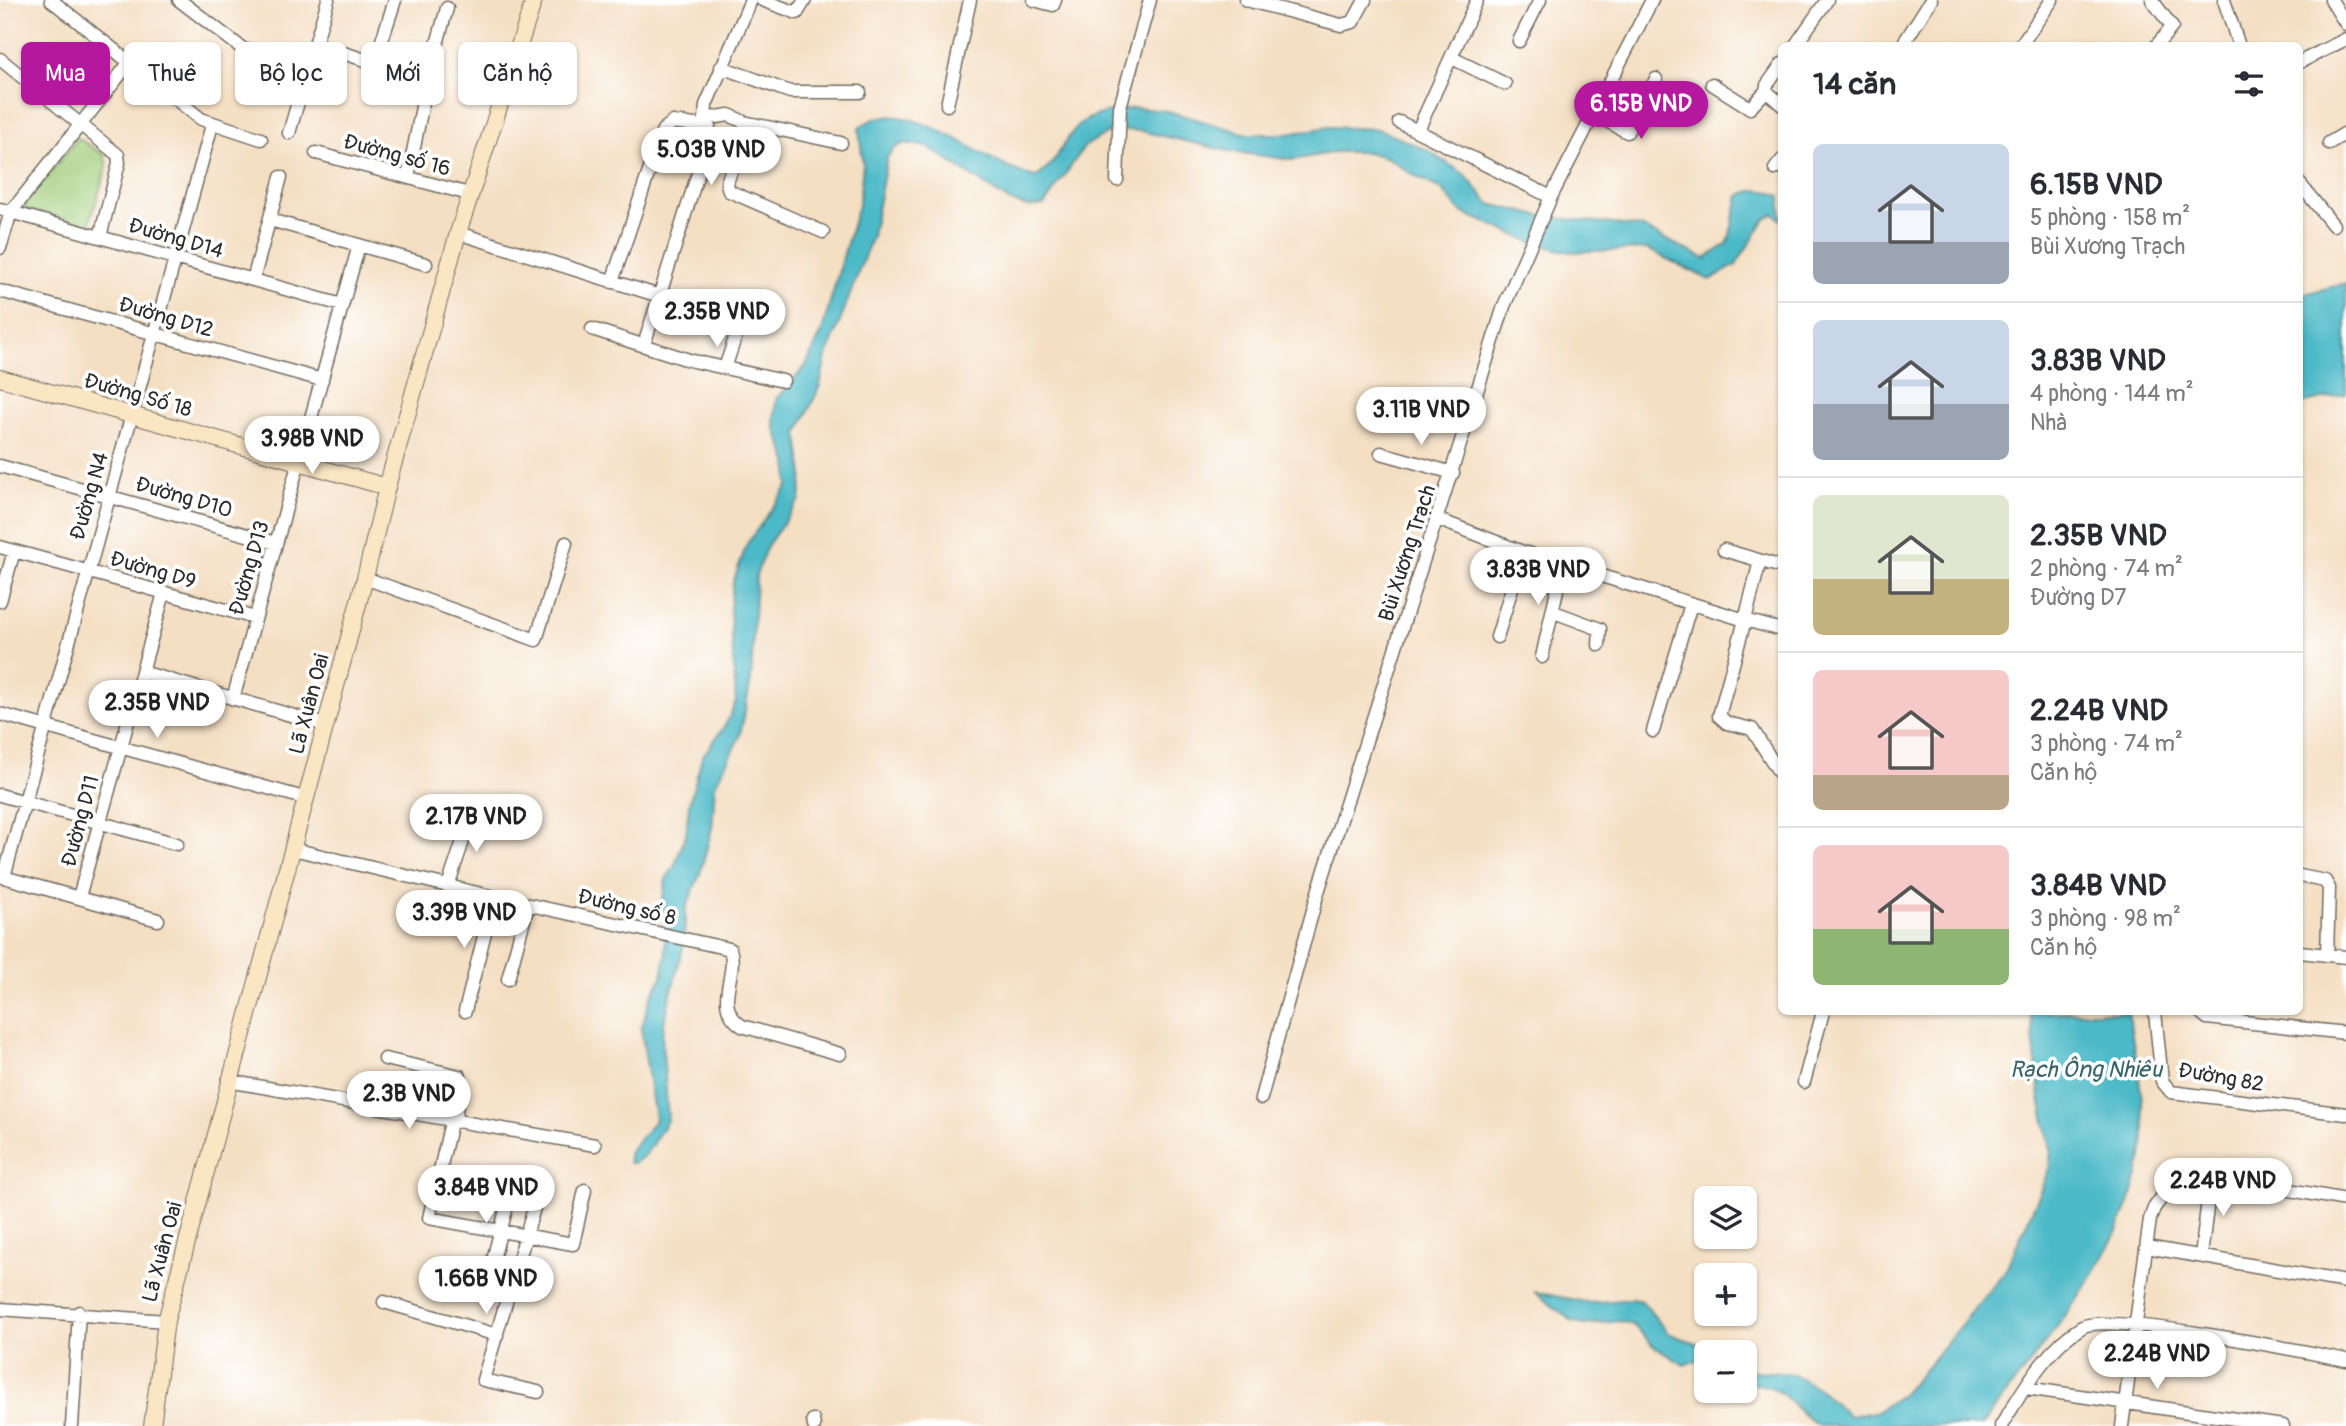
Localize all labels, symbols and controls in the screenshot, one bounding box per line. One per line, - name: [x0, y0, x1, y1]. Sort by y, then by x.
- chip: Mua: [21, 42, 110, 105]
- chip: Thuê: [124, 42, 221, 105]
- chip: Bộ lọc: [235, 42, 347, 105]
- chip: Mới: [361, 42, 444, 105]
- chip: Căn hộ: [458, 42, 577, 105]
- icon: filters: [2230, 65, 2268, 103]
- text: 14 căn: [1813, 66, 1896, 103]
- pin: 6.15B VND: [1561, 82, 1721, 141]
- text: 6.15B VND: [1590, 89, 1692, 118]
- street label: Đường số 16: [340, 128, 453, 183]
- pin: 5.03B VND: [631, 128, 791, 187]
- text: 5.03B VND: [657, 135, 765, 164]
- text: 6.15B VND: [2030, 166, 2163, 203]
- icon: home: [1869, 172, 1953, 256]
- text: 5 phòng · 158 m²: [2030, 203, 2190, 232]
- street label: Đường D14: [125, 212, 226, 265]
- text: Bùi Xương Trạch: [2030, 232, 2185, 261]
- pin: 2.35B VND: [637, 290, 797, 349]
- street label: Đường D12: [116, 291, 216, 344]
- text: 2.35B VND: [665, 297, 769, 326]
- text: 3.83B VND: [2030, 342, 2166, 379]
- icon: home: [1869, 348, 1953, 432]
- street label: Đường Số 18: [81, 367, 195, 424]
- text: 4 phòng · 144 m²: [2030, 379, 2194, 408]
- pin: 3.11B VND: [1341, 388, 1501, 447]
- text: 3.11B VND: [1372, 395, 1470, 424]
- text: Nhà: [2030, 408, 2067, 437]
- pin: 3.98B VND: [232, 416, 392, 476]
- text: 3.98B VND: [260, 424, 364, 453]
- street label: Đường N4: [64, 449, 115, 543]
- street label: Đường D10: [132, 471, 235, 524]
- street label: Bùi Xương Trạch: [1373, 482, 1442, 625]
- text: 2.35B VND: [2030, 517, 2167, 554]
- street label: Đường D13: [223, 518, 276, 618]
- icon: home: [1869, 523, 1953, 607]
- street label: Đường D9: [107, 545, 199, 596]
- pin: 3.83B VND: [1458, 548, 1618, 607]
- text: 2 phòng · 74 m²: [2030, 554, 2183, 583]
- text: 3.83B VND: [1486, 555, 1590, 584]
- text: Đường D7: [2030, 583, 2127, 612]
- street label: Lã Xuân Oai: [283, 651, 336, 757]
- pin: 2.35B VND: [77, 680, 237, 740]
- text: 2.35B VND: [105, 688, 209, 717]
- text: 2.24B VND: [2030, 692, 2168, 729]
- icon: home: [1869, 698, 1953, 782]
- text: 3 phòng · 74 m²: [2030, 729, 2183, 758]
- text: Căn hộ: [2030, 758, 2097, 787]
- street label: Đường D11: [55, 773, 106, 870]
- pin: 2.17B VND: [396, 794, 556, 854]
- text: 2.17B VND: [426, 802, 526, 831]
- text: 3.84B VND: [2030, 867, 2166, 904]
- icon: home: [1869, 873, 1953, 957]
- street label: Đường số 8: [575, 883, 679, 932]
- pin: 3.39B VND: [384, 890, 544, 950]
- text: 3.39B VND: [412, 898, 516, 927]
- text: 3 phòng · 98 m²: [2030, 904, 2181, 933]
- text: Căn hộ: [2030, 933, 2097, 962]
- water label: Rạch Ông Nhiêu: [2010, 1055, 2163, 1084]
- street label: Đường 82: [2176, 1057, 2266, 1098]
- pin: 2.3B VND: [337, 1072, 481, 1131]
- text: 2.3B VND: [363, 1079, 455, 1108]
- pin: 2.24B VND: [2143, 1158, 2303, 1218]
- pin: 3.84B VND: [406, 1166, 566, 1225]
- text: 2.24B VND: [2170, 1166, 2276, 1195]
- text: 3.84B VND: [434, 1173, 538, 1202]
- map controls: [1694, 1186, 1757, 1403]
- button: layers: [1694, 1186, 1757, 1249]
- street label: Lã Xuân Oai: [136, 1199, 189, 1305]
- pin: 1.66B VND: [406, 1256, 566, 1316]
- button: +: [1694, 1263, 1757, 1326]
- text: 1.66B VND: [435, 1264, 537, 1293]
- pin: 2.24B VND: [2077, 1332, 2237, 1391]
- text: 2.24B VND: [2104, 1339, 2210, 1368]
- button: −: [1694, 1340, 1757, 1403]

